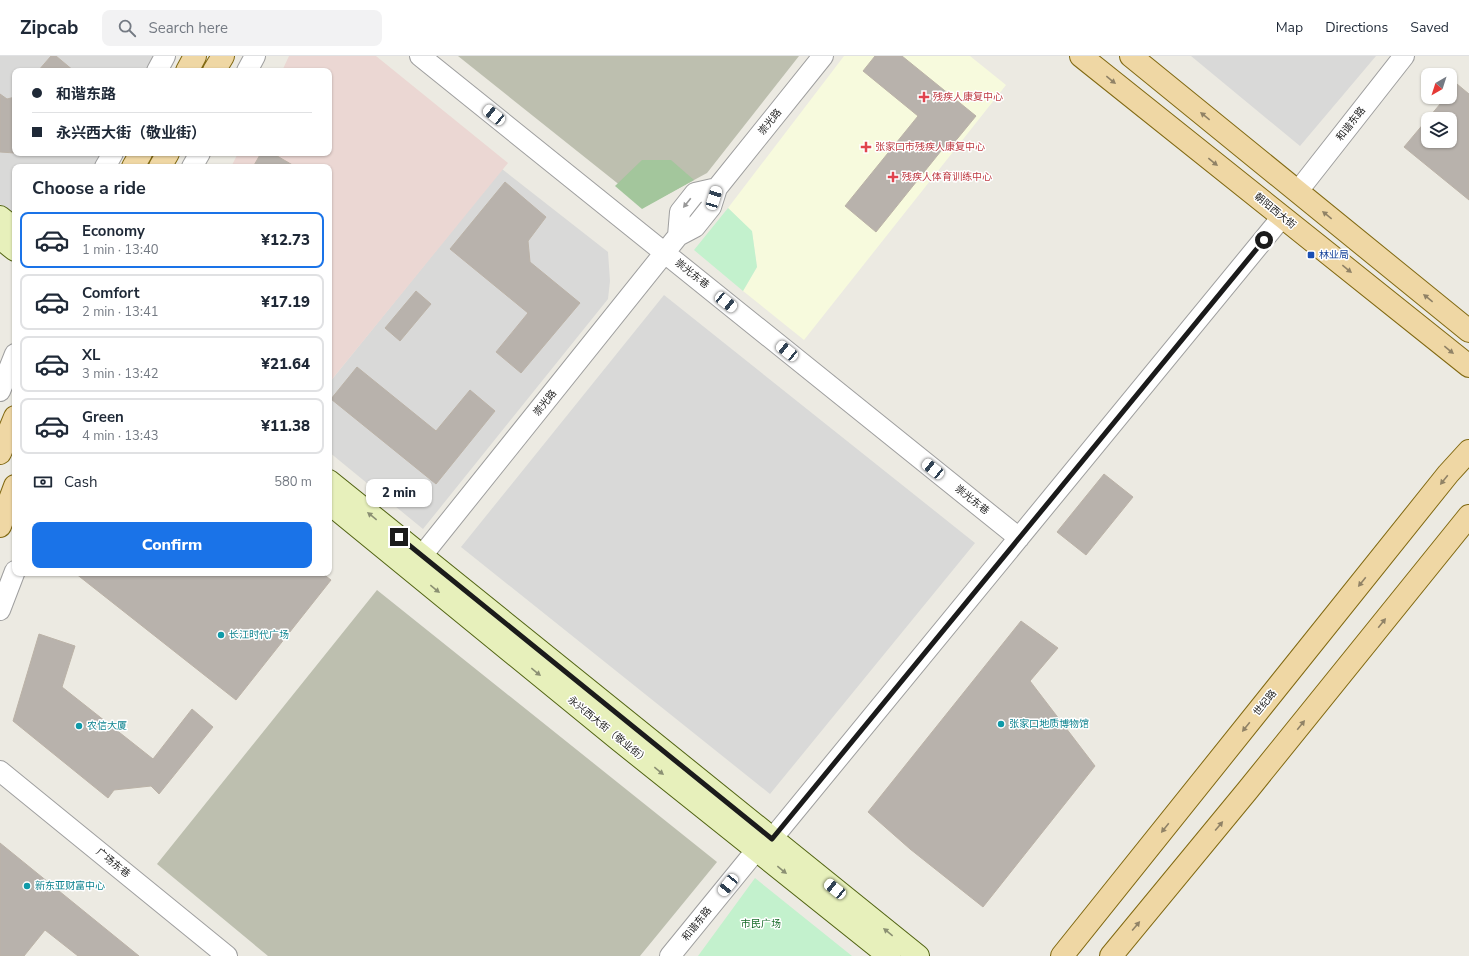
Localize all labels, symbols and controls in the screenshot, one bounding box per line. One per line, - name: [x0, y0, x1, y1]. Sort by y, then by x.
- search box: [102, 10, 382, 46]
- text: Zipcab: [20, 15, 78, 41]
- icon: search: [116, 17, 138, 39]
- text: Search here: [148, 18, 228, 38]
- text: Map: [1276, 18, 1303, 37]
- text: Directions: [1325, 18, 1388, 37]
- text: Saved: [1410, 18, 1449, 37]
- north arrow: [1421, 68, 1457, 104]
- map controls: [1421, 68, 1457, 148]
- one-way arrow: [1106, 76, 1117, 85]
- text: 和谐东路: [56, 84, 116, 104]
- place label: 残疾人康复中心: [933, 90, 1003, 104]
- marker: 残疾人康复中心: [918, 91, 930, 103]
- car: [481, 103, 507, 127]
- street label: 和谐东路: [1333, 104, 1369, 144]
- street label: 崇光路: [755, 106, 785, 138]
- one-way arrow: [1199, 111, 1210, 120]
- button: layers: [1421, 112, 1457, 148]
- text: 永兴西大街（敬业街）: [56, 123, 206, 143]
- place label: 张家口市残疾人康复中心: [875, 140, 985, 154]
- marker: 张家口市残疾人康复中心: [860, 141, 872, 153]
- one-way arrow: [1207, 157, 1218, 166]
- place label: 残疾人体育训练中心: [902, 170, 992, 184]
- marker: 残疾人体育训练中心: [887, 171, 899, 183]
- text: Choose a ride: [32, 176, 146, 200]
- car: [705, 185, 723, 211]
- street label: 朝阳西大街: [1251, 190, 1299, 232]
- one-way arrow: [682, 198, 691, 209]
- one-way arrow: [1322, 211, 1333, 220]
- text: Economy: [82, 221, 145, 241]
- icon: car: [34, 222, 70, 258]
- text: ¥12.73: [261, 230, 310, 250]
- route start: [1255, 231, 1273, 249]
- text: 1 min · 13:40: [82, 241, 158, 259]
- place label: 林业局: [1319, 248, 1349, 262]
- marker: 林业局: [1306, 250, 1316, 260]
- street label: 崇光东巷: [672, 256, 712, 292]
- one-way arrow: [1342, 265, 1353, 273]
- text: Comfort: [82, 283, 139, 303]
- icon: car: [34, 284, 70, 320]
- car: [713, 290, 739, 314]
- text: ¥17.19: [261, 292, 310, 312]
- one-way arrow: [1423, 293, 1433, 302]
- text: 2 min · 13:41: [82, 303, 158, 321]
- car: [774, 339, 800, 363]
- text: XL: [82, 345, 101, 365]
- icon: car: [34, 346, 70, 382]
- one-way arrow: [1443, 346, 1454, 354]
- text: ¥21.64: [261, 354, 310, 374]
- text: 3 min · 13:42: [82, 365, 158, 383]
- street label: 崇光路: [530, 387, 560, 419]
- text: Green: [82, 407, 124, 427]
- icon: car: [34, 408, 70, 444]
- text: ¥11.38: [261, 416, 310, 436]
- text: 4 min · 13:43: [82, 427, 158, 445]
- car: [920, 457, 946, 481]
- icon: cash: [32, 471, 54, 493]
- text: Cash: [64, 472, 98, 492]
- text: 580 m: [274, 473, 312, 491]
- one-way arrow: [1439, 475, 1448, 486]
- callout: 2 min: [366, 479, 432, 507]
- street label: 崇光东巷: [952, 482, 992, 518]
- text: 2 min: [382, 484, 416, 502]
- one-way arrow: [367, 512, 378, 521]
- button: Confirm: [32, 522, 312, 568]
- route end: [390, 528, 408, 546]
- one-way arrow: [1358, 576, 1367, 587]
- one-way arrow: [430, 585, 441, 594]
- one-way arrow: [1378, 618, 1387, 629]
- place label: 长江时代广场: [229, 628, 289, 642]
- marker: 长江时代广场: [216, 630, 226, 640]
- one-way arrow: [530, 667, 541, 676]
- street label: 世纪路: [1250, 687, 1280, 719]
- street label: 永兴西大街（敬业街）: [565, 693, 651, 767]
- place label: 张家口地质博物馆: [1009, 717, 1089, 731]
- place label: 农信大厦: [87, 719, 127, 733]
- marker: 张家口地质博物馆: [996, 719, 1006, 729]
- one-way arrow: [1296, 719, 1305, 730]
- marker: 农信大厦: [74, 721, 84, 731]
- one-way arrow: [1242, 721, 1250, 732]
- one-way arrow: [653, 767, 664, 776]
- one-way arrow: [1214, 820, 1223, 831]
- one-way arrow: [1160, 823, 1169, 834]
- street label: 广场东巷: [93, 845, 133, 881]
- one-way arrow: [776, 866, 787, 874]
- car: [716, 872, 740, 898]
- car: [822, 877, 848, 901]
- place label: 新东亚财富中心: [35, 879, 105, 893]
- marker: 新东亚财富中心: [22, 881, 32, 891]
- street label: 和谐东路: [679, 904, 715, 944]
- park label: 市民广场: [741, 917, 781, 931]
- one-way arrow: [1132, 921, 1141, 931]
- one-way arrow: [882, 927, 893, 936]

